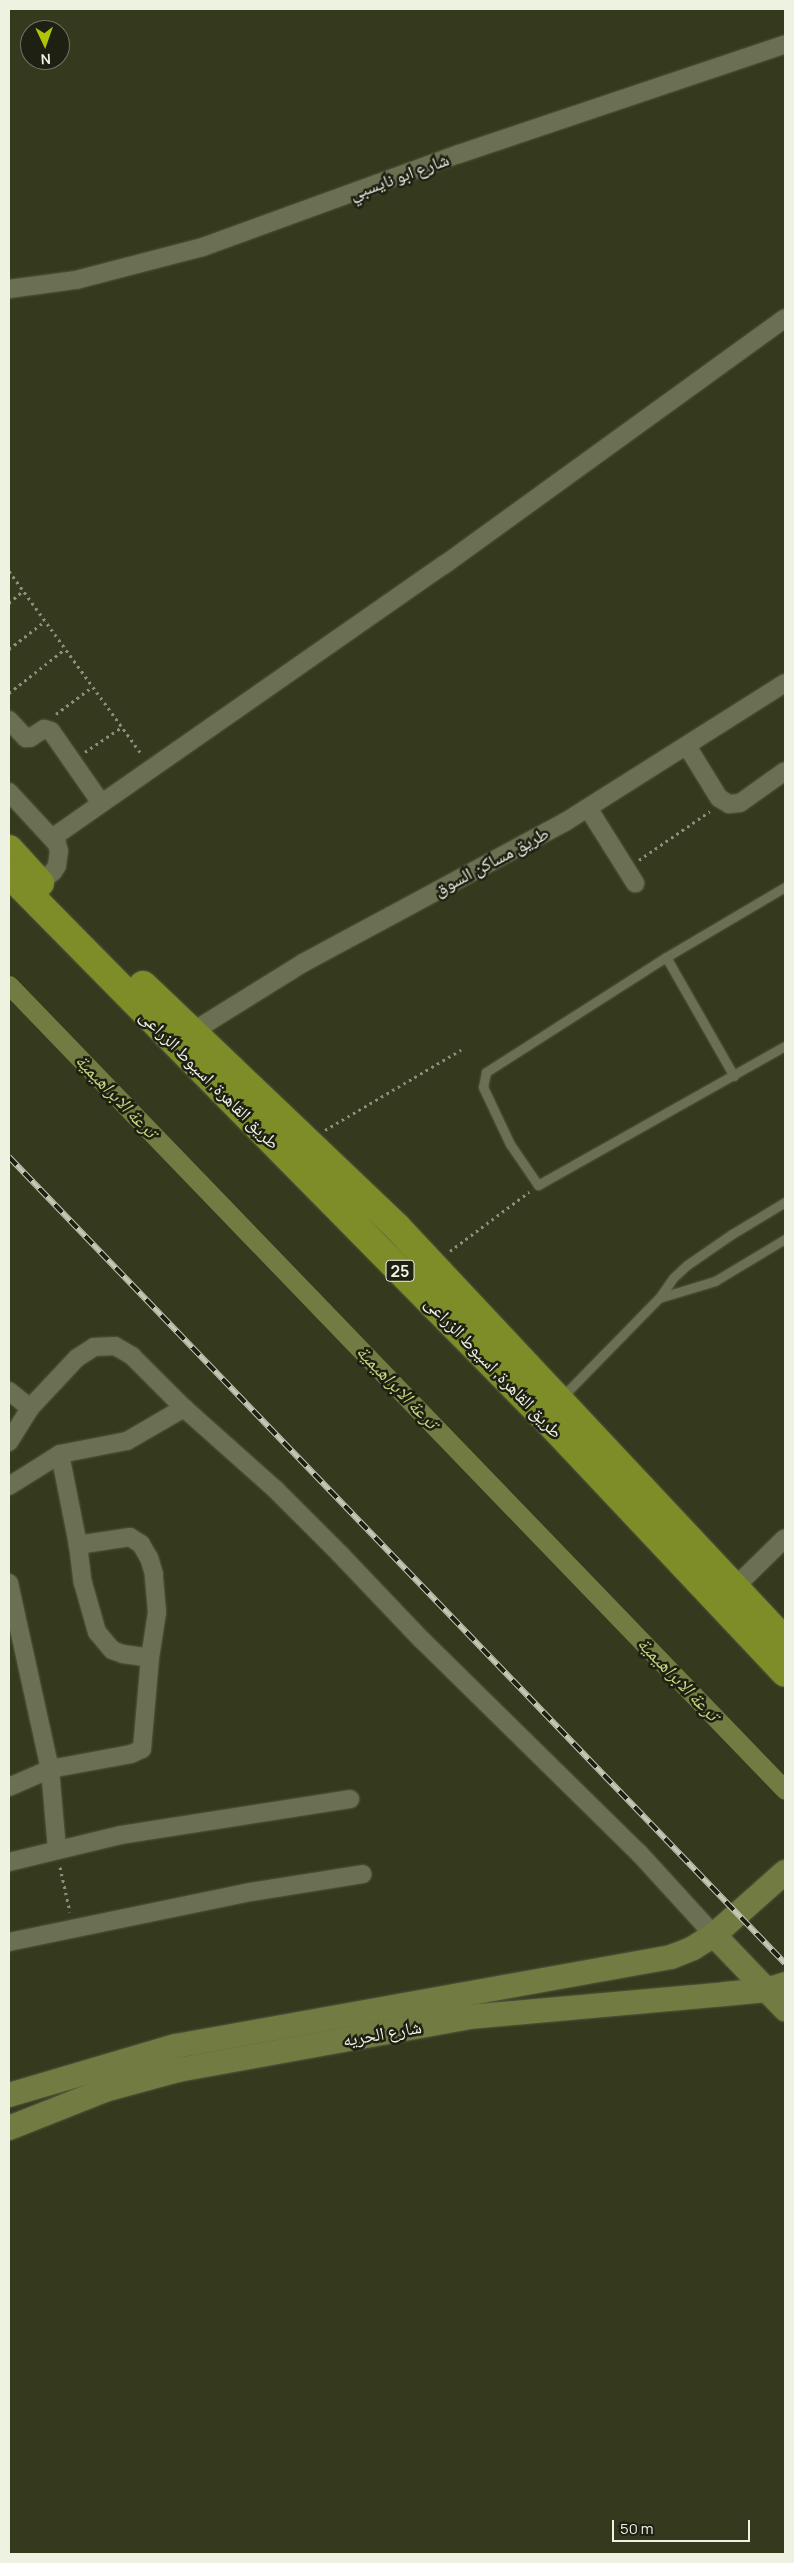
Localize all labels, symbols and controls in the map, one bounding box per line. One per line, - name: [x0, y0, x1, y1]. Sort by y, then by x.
- north arrow: [20, 20, 70, 70]
- text: N: [40, 50, 51, 69]
- street label: شارع ابو نايسبي: [346, 148, 452, 204]
- street label: طريق مساكن السوق: [430, 822, 552, 900]
- street label: طريق القاهرة, اسيوط الزراعى: [136, 1005, 284, 1153]
- water label: ترعة الابراهيمية: [70, 1049, 162, 1143]
- road number: 25: [385, 1258, 415, 1284]
- street label: طريق القاهرة, اسيوط الزراعى: [421, 1292, 567, 1442]
- water label: ترعة الابراهيمية: [351, 1340, 443, 1434]
- water label: ترعة الابراهيمية: [632, 1632, 724, 1726]
- street label: شارع الحريه: [341, 2015, 423, 2051]
- scale bar: [614, 2510, 752, 2542]
- text: 50 m: [620, 2518, 654, 2539]

